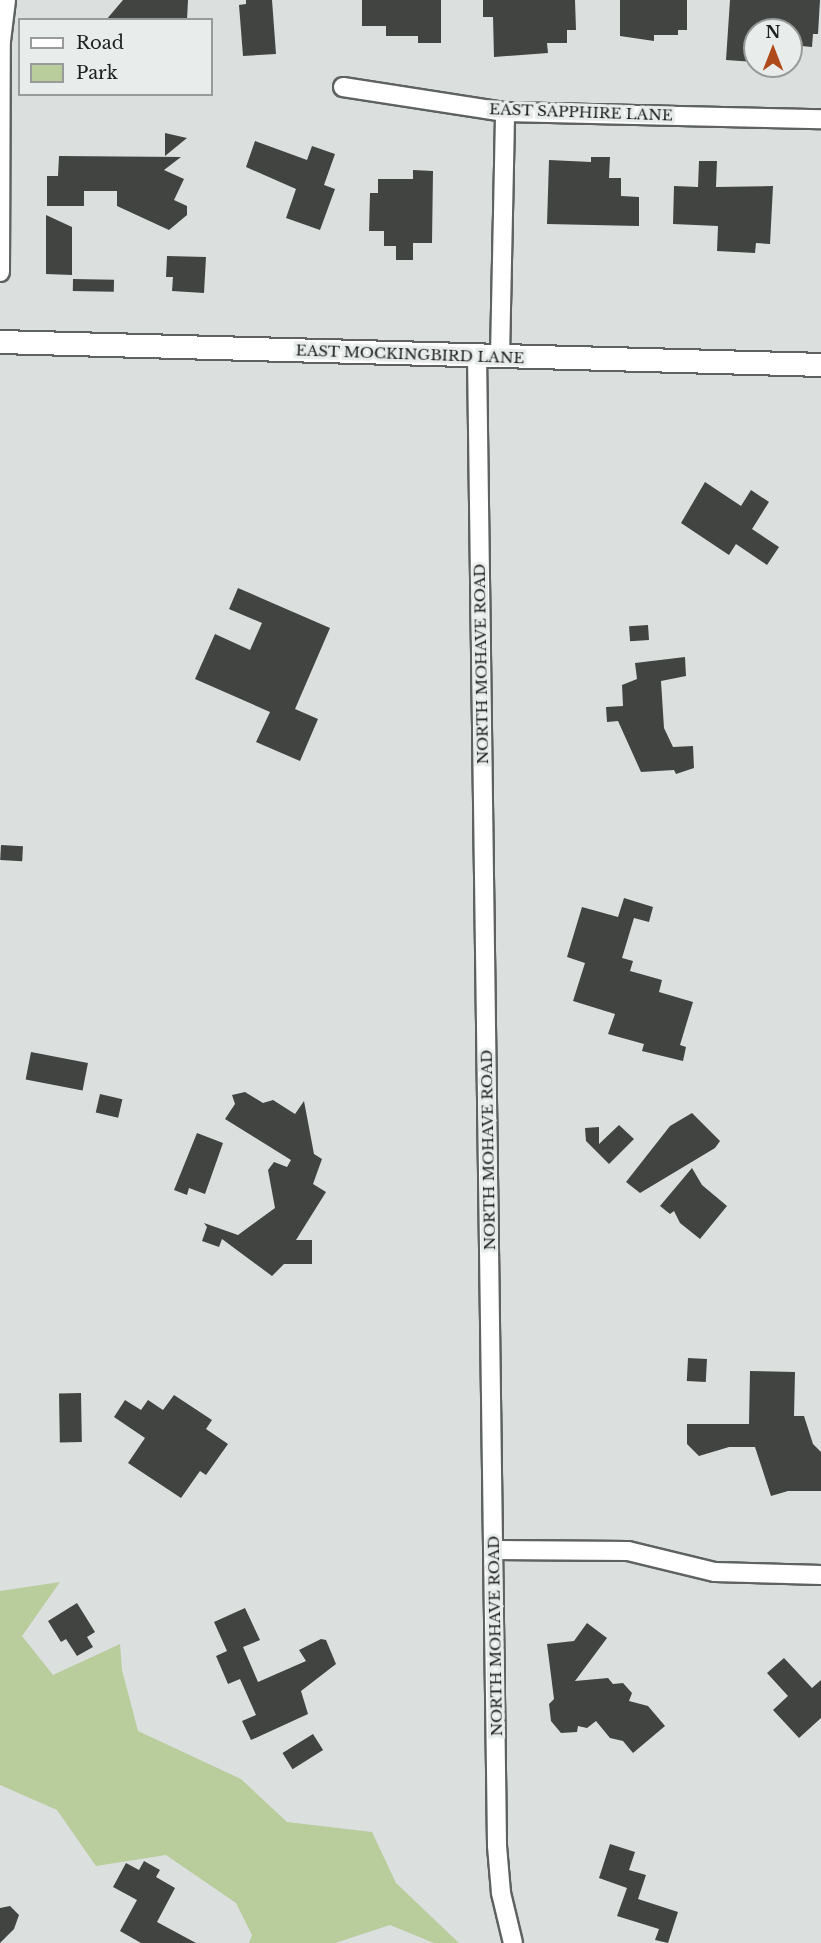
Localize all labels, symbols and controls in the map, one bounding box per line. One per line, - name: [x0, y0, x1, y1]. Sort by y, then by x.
- legend: [18, 18, 213, 96]
- north arrow: [743, 18, 803, 78]
- text: N: [765, 22, 781, 42]
- text: Road: [76, 32, 124, 54]
- text: Park: [76, 62, 118, 84]
- street label: EAST SAPPHIRE LANE: [489, 100, 673, 124]
- street label: EAST MOCKINGBIRD LANE: [295, 341, 525, 367]
- street label: NORTH MOHAVE ROAD: [470, 564, 492, 764]
- street label: NORTH MOHAVE ROAD: [477, 1050, 499, 1250]
- street label: NORTH MOHAVE ROAD: [484, 1536, 506, 1736]

